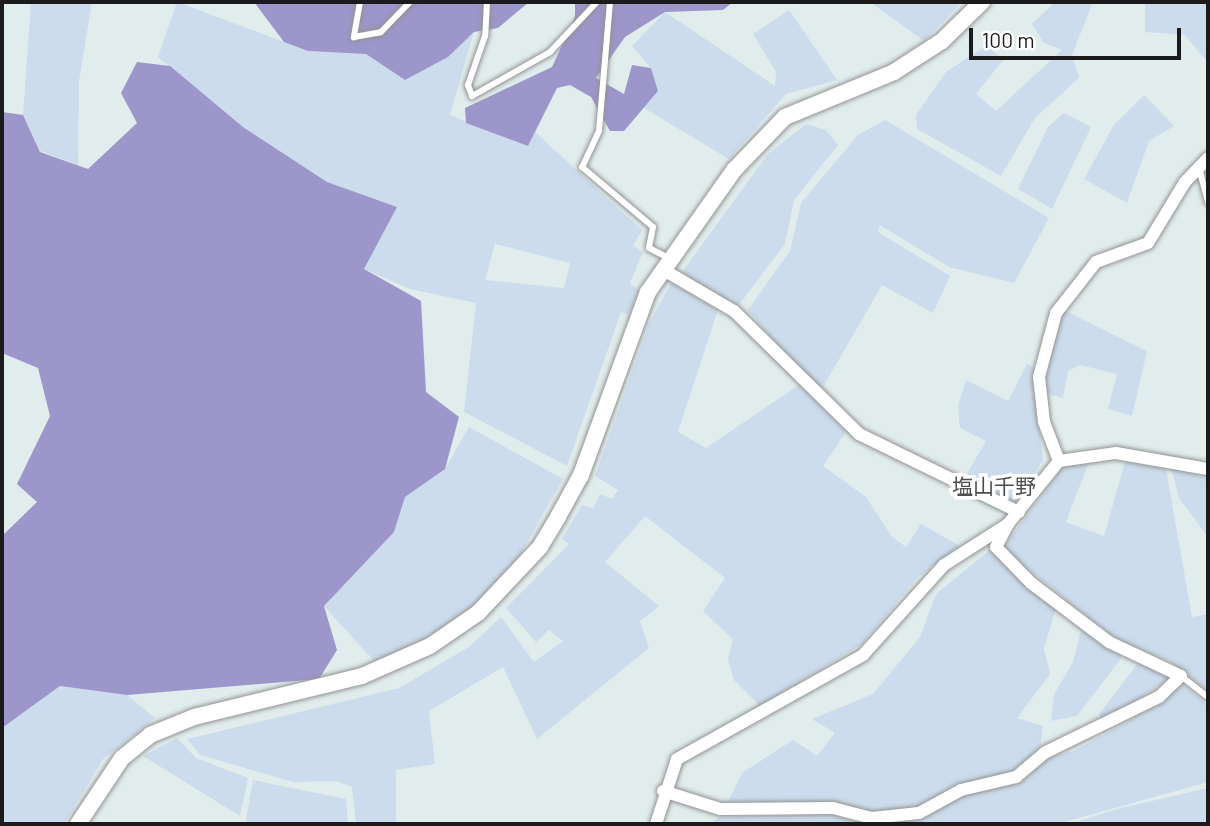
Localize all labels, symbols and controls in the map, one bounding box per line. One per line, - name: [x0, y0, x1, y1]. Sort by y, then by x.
- scale bar: [972, 14, 1184, 58]
- text: 100 m: [982, 27, 1035, 52]
- district label: 塩山千野: [952, 473, 1036, 499]

